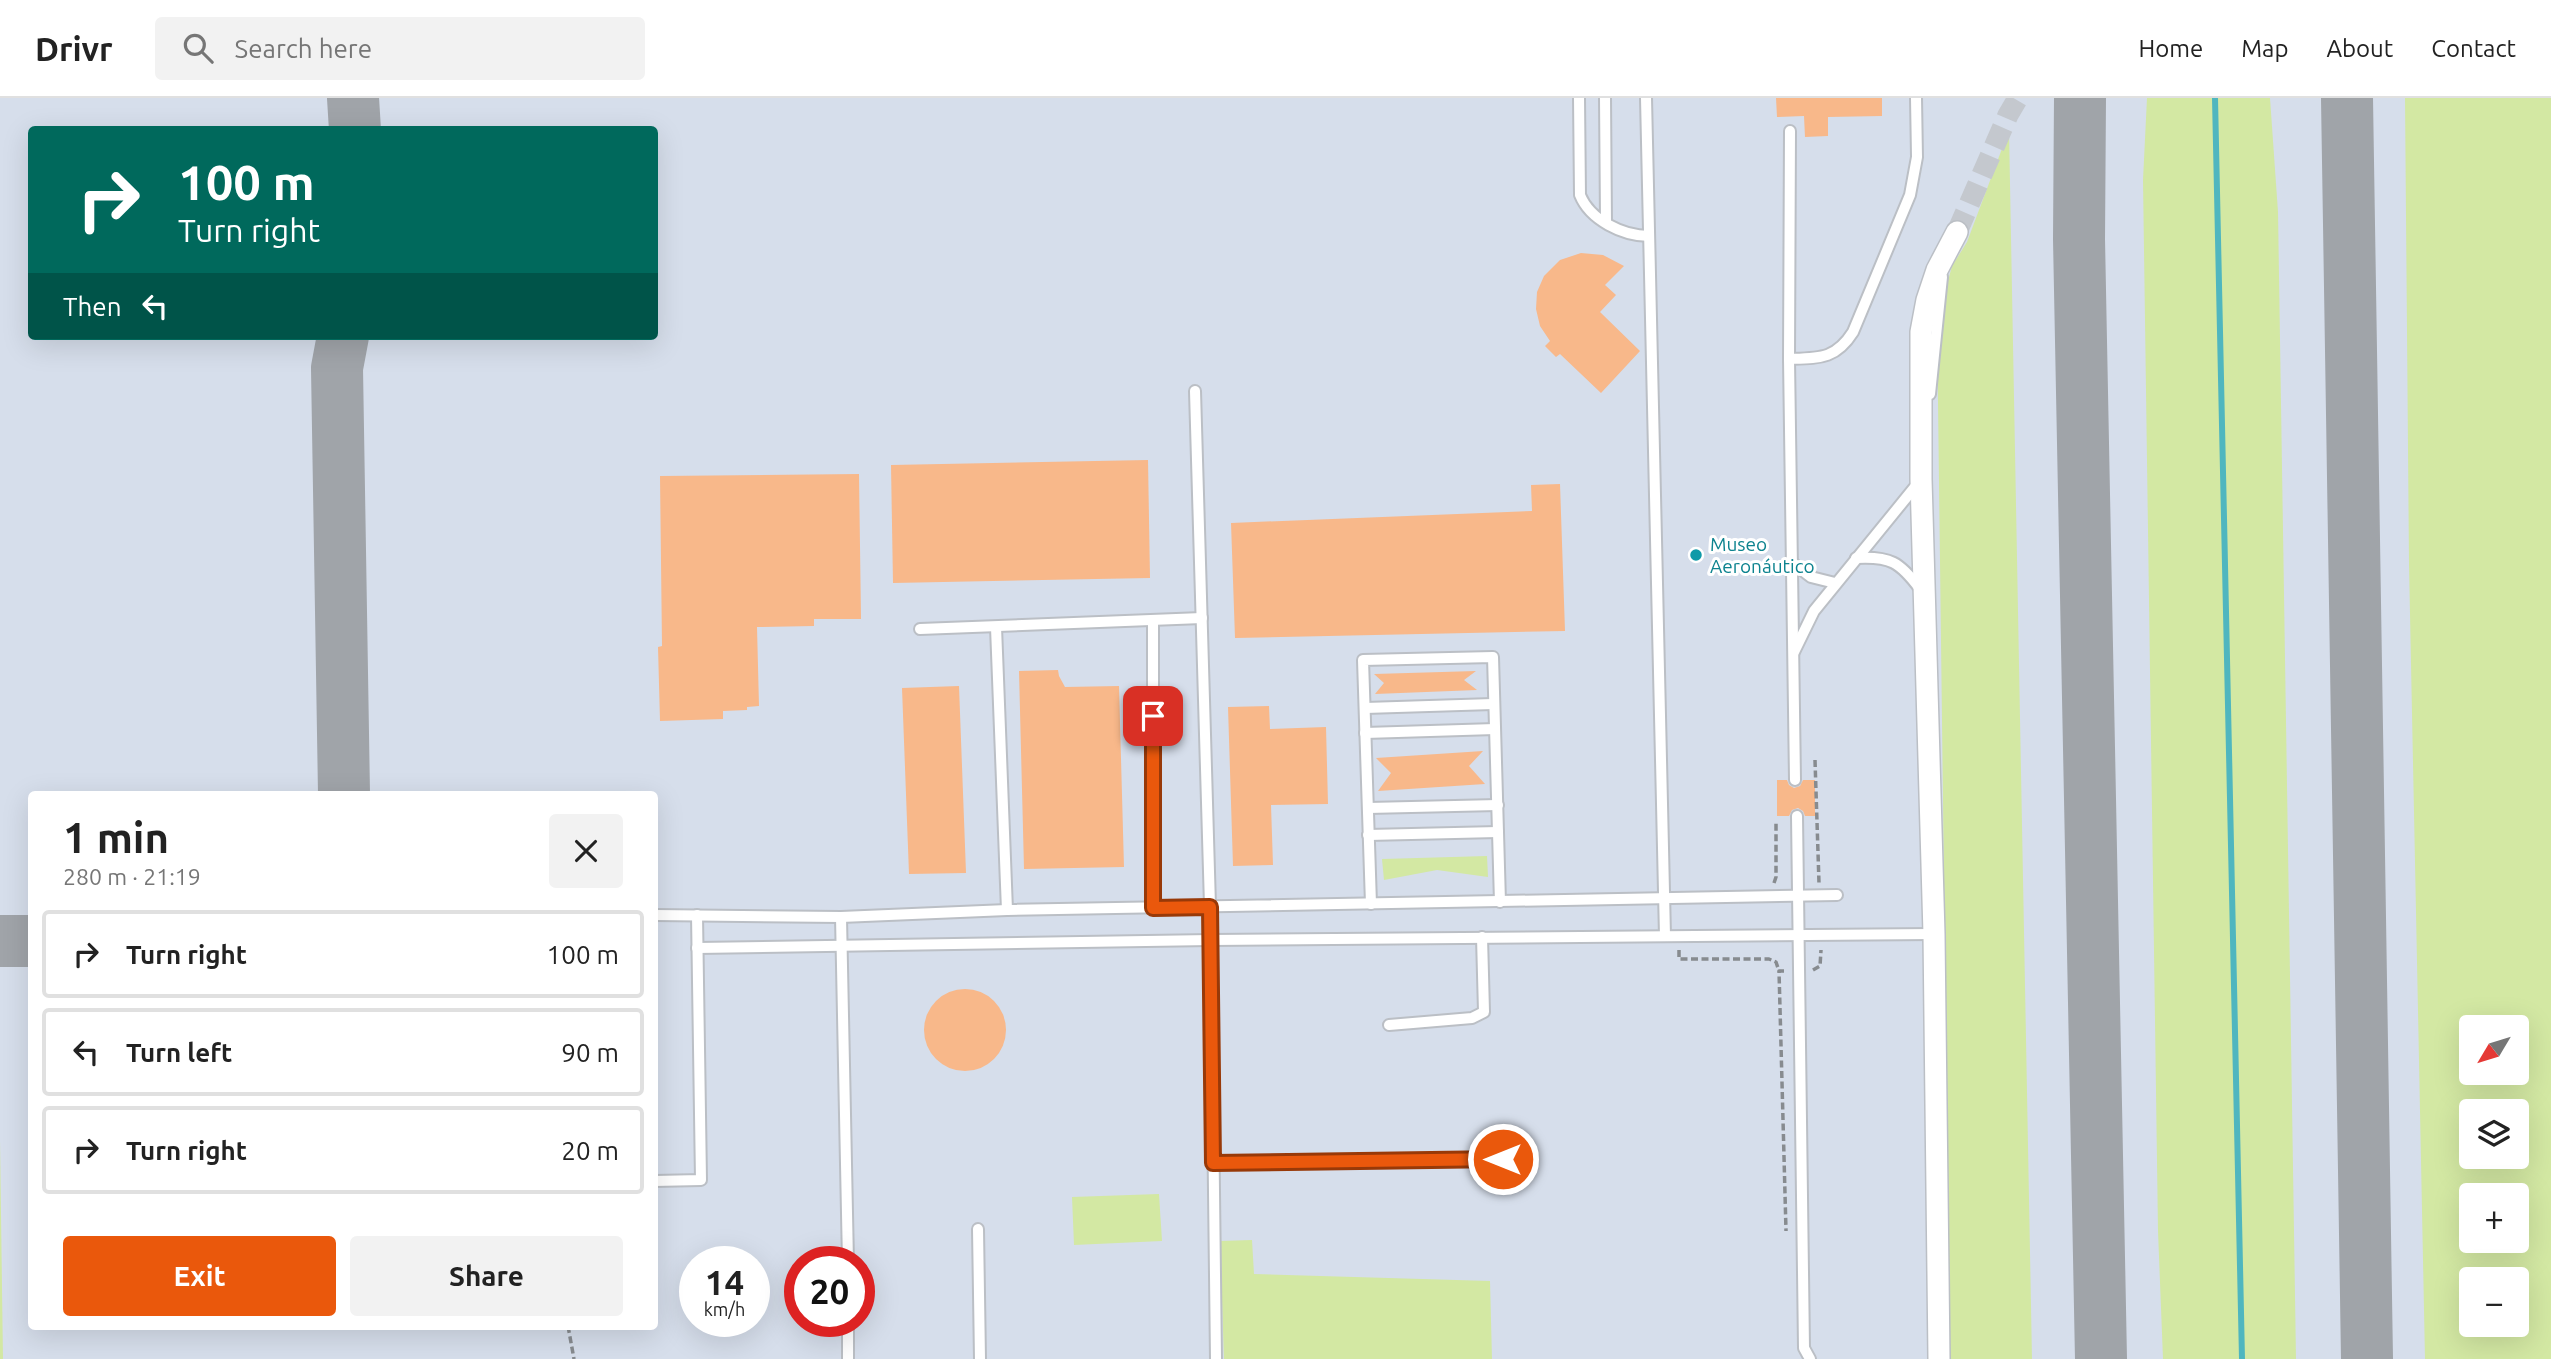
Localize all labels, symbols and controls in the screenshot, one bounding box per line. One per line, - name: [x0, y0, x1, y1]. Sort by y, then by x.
- search box: [155, 17, 645, 80]
- icon: search: [179, 29, 217, 67]
- text: Drivr: [35, 30, 113, 67]
- text: Search here: [235, 34, 372, 63]
- text: Home: [2138, 35, 2203, 62]
- text: Map: [2241, 35, 2288, 62]
- text: About: [2326, 35, 2393, 62]
- text: Contact: [2431, 35, 2516, 62]
- icon: right: [63, 154, 154, 245]
- text: 100 m: [178, 154, 315, 209]
- text: Turn right: [178, 212, 320, 248]
- icon: left: [136, 287, 174, 325]
- text: Then: [63, 292, 122, 321]
- place label: Museo Aeronáutico: [1710, 533, 1815, 577]
- marker: Museo Aeronáutico: [1688, 547, 1704, 563]
- pin: [1123, 686, 1183, 746]
- icon: arrive: [1134, 697, 1172, 735]
- text: 1 min: [63, 814, 169, 861]
- button: close: [549, 814, 623, 888]
- text: 280 m · 21:19: [63, 864, 201, 889]
- icon: right: [67, 935, 105, 973]
- text: Turn right: [126, 940, 247, 969]
- text: 100 m: [547, 940, 619, 969]
- north arrow: [2459, 1015, 2529, 1085]
- map controls: [2459, 1015, 2529, 1337]
- icon: left: [67, 1033, 105, 1071]
- text: Turn left: [126, 1038, 232, 1067]
- text: 90 m: [561, 1038, 619, 1067]
- button: layers: [2459, 1099, 2529, 1169]
- position arrow: [1466, 1122, 1540, 1196]
- icon: right: [67, 1131, 105, 1169]
- text: Turn right: [126, 1136, 247, 1165]
- text: 20 m: [561, 1136, 619, 1165]
- button: +: [2459, 1183, 2529, 1253]
- button: Exit: [63, 1236, 336, 1316]
- button: Share: [350, 1236, 623, 1316]
- speed limit sign: 20: [784, 1246, 875, 1337]
- text: 14: [705, 1262, 744, 1302]
- button: −: [2459, 1267, 2529, 1337]
- text: km/h: [704, 1299, 745, 1319]

